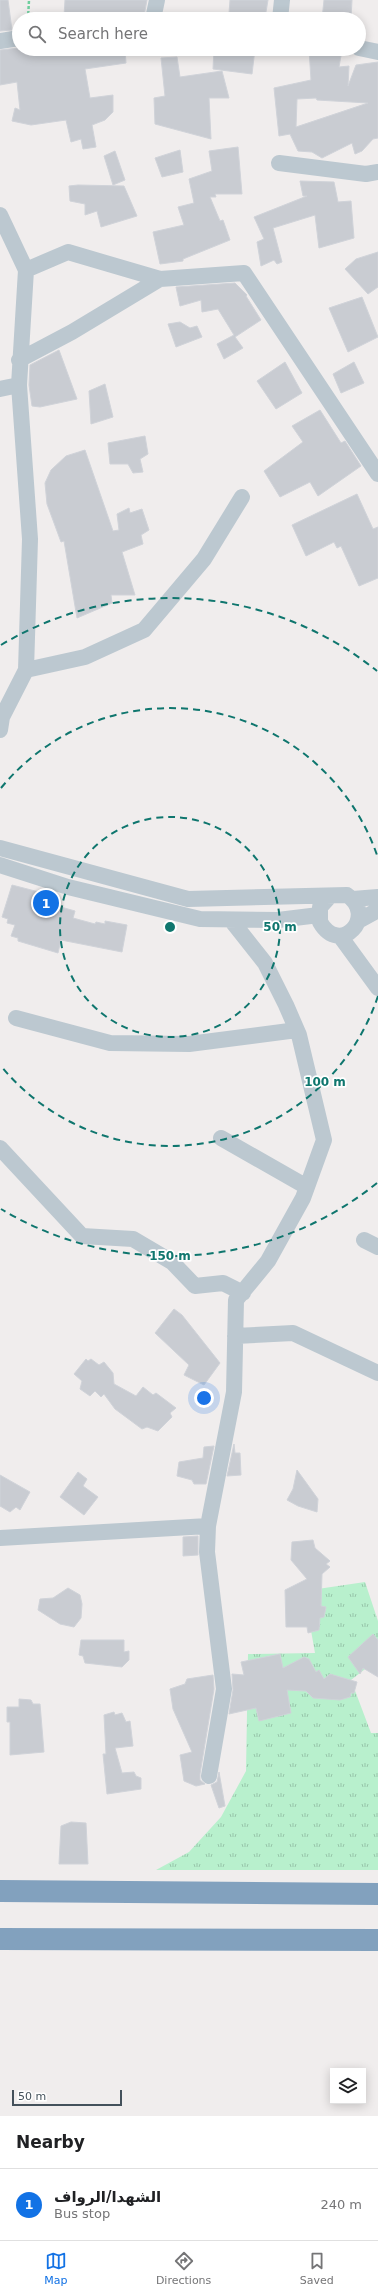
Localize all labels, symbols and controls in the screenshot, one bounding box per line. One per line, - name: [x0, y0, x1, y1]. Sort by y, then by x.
- search box: [12, 12, 366, 56]
- icon: search: [26, 23, 48, 45]
- text: Search here: [58, 25, 148, 43]
- pin: 1: [33, 888, 59, 918]
- centre of rings: [163, 920, 177, 934]
- text: 50 m: [263, 920, 297, 934]
- text: 100 m: [304, 1075, 346, 1089]
- text: 150 m: [149, 1249, 191, 1263]
- your location: [194, 1388, 214, 1408]
- map controls: [330, 2068, 366, 2104]
- button: layers: [330, 2068, 366, 2104]
- scale bar: [12, 2088, 122, 2107]
- text: 50 m: [18, 2090, 46, 2103]
- text: Nearby: [16, 2132, 85, 2152]
- text: الشهدا/الرواف: [54, 2188, 161, 2206]
- text: 1: [24, 2197, 34, 2212]
- text: 240 m: [320, 2197, 362, 2212]
- text: Bus stop: [54, 2206, 110, 2221]
- tab: Map: [44, 2250, 67, 2287]
- tab: Directions: [156, 2250, 211, 2287]
- tab: Saved: [300, 2250, 334, 2287]

